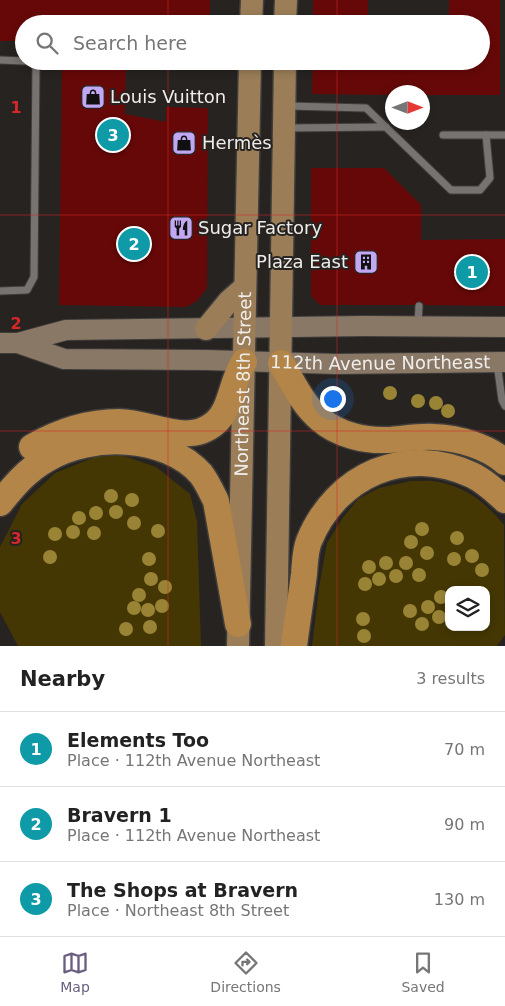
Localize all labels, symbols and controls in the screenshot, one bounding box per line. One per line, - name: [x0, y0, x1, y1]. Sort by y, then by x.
- search box: [15, 15, 490, 70]
- icon: search: [33, 29, 61, 57]
- text: Search here: [73, 32, 187, 54]
- shop icon: Louis Vuitton: [80, 84, 106, 110]
- north arrow: [385, 85, 430, 130]
- place label: Louis Vuitton: [110, 86, 226, 107]
- text: 1: [10, 98, 22, 117]
- pin: 3: [97, 116, 129, 154]
- shop icon: Hermès: [171, 130, 197, 156]
- place label: Hermès: [202, 132, 272, 153]
- restaurant icon: Sugar Factory: [168, 215, 194, 241]
- place label: Sugar Factory: [198, 217, 323, 238]
- pin: 2: [118, 225, 150, 263]
- building icon: Plaza East: [353, 249, 379, 275]
- place label: Plaza East: [256, 251, 348, 272]
- pin: 1: [456, 253, 488, 291]
- street label: Northeast 8th Street: [230, 291, 255, 477]
- text: 2: [10, 314, 22, 333]
- street label: 112th Avenue Northeast: [270, 351, 490, 374]
- your location: [320, 386, 346, 412]
- text: 3: [10, 529, 22, 548]
- map controls: [445, 586, 490, 631]
- button: layers: [445, 586, 490, 631]
- text: Nearby: [20, 667, 105, 691]
- text: 3 results: [416, 669, 485, 688]
- text: Elements Too: [67, 729, 209, 751]
- text: 1: [30, 740, 42, 759]
- text: 70 m: [444, 740, 485, 759]
- text: Place · 112th Avenue Northeast: [67, 751, 320, 770]
- text: Bravern 1: [67, 804, 172, 826]
- text: 2: [30, 815, 42, 834]
- text: 90 m: [444, 815, 485, 834]
- text: Place · 112th Avenue Northeast: [67, 826, 320, 845]
- text: The Shops at Bravern: [67, 879, 298, 901]
- text: 3: [30, 890, 42, 909]
- text: 130 m: [434, 890, 485, 909]
- text: Place · Northeast 8th Street: [67, 901, 289, 920]
- tab: Map: [60, 949, 90, 995]
- tab: Directions: [210, 949, 281, 995]
- tab: Saved: [401, 949, 445, 995]

